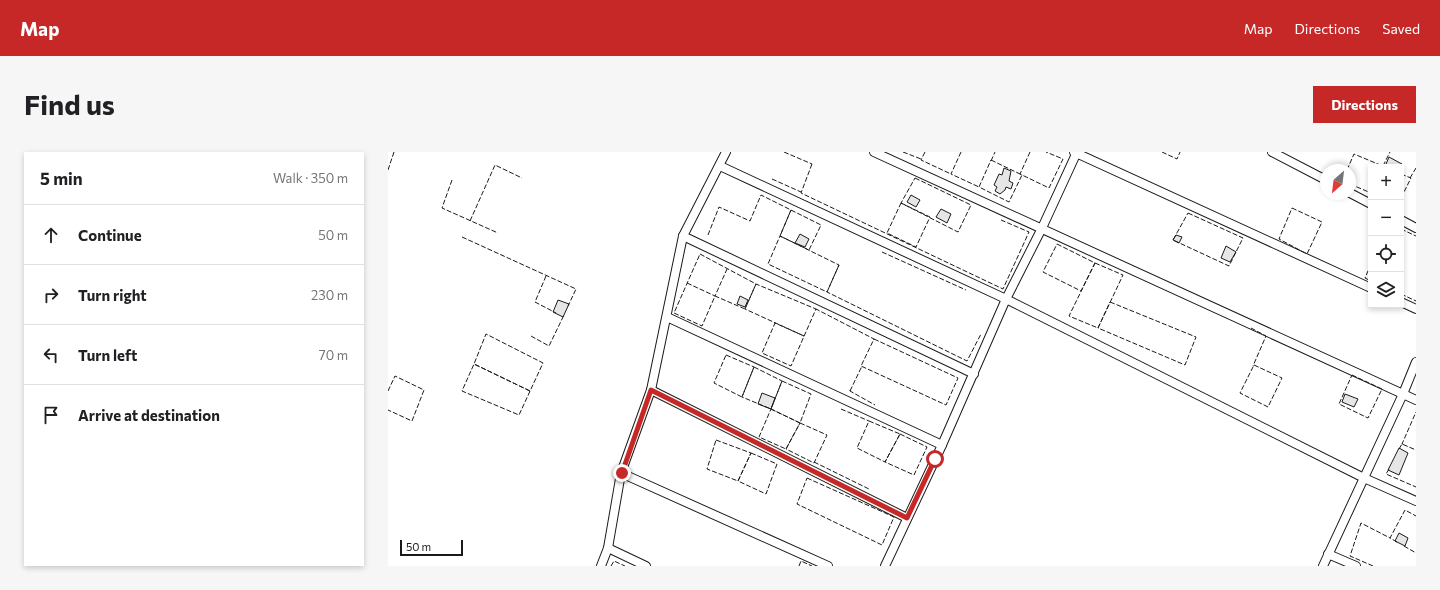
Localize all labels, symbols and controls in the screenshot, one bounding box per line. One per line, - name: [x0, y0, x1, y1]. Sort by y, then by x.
- text: Map: [20, 17, 59, 40]
- text: Map: [1244, 20, 1273, 37]
- text: Directions: [1295, 20, 1360, 37]
- text: Saved: [1382, 20, 1420, 37]
- button: Directions: [1313, 86, 1416, 123]
- text: Find us: [24, 87, 115, 121]
- north arrow: [1320, 164, 1356, 200]
- map controls: [1368, 164, 1404, 308]
- button: +: [1368, 164, 1404, 200]
- text: 5 min: [40, 168, 83, 189]
- text: Walk · 350 m: [273, 170, 348, 186]
- button: −: [1368, 200, 1404, 236]
- icon: ahead: [40, 224, 62, 246]
- text: Continue: [78, 226, 142, 244]
- text: 50 m: [318, 227, 348, 243]
- button: locate: [1368, 236, 1404, 272]
- button: layers: [1368, 272, 1404, 308]
- icon: right: [40, 284, 62, 306]
- text: Turn right: [78, 286, 147, 304]
- text: 230 m: [311, 287, 348, 303]
- icon: left: [40, 344, 62, 366]
- text: Turn left: [78, 346, 137, 364]
- text: 70 m: [319, 347, 348, 363]
- icon: arrive: [40, 404, 62, 426]
- text: Arrive at destination: [78, 406, 220, 424]
- route start: [926, 450, 944, 468]
- route end: [613, 464, 631, 482]
- scale bar: [400, 538, 463, 557]
- text: 50 m: [406, 540, 431, 553]

